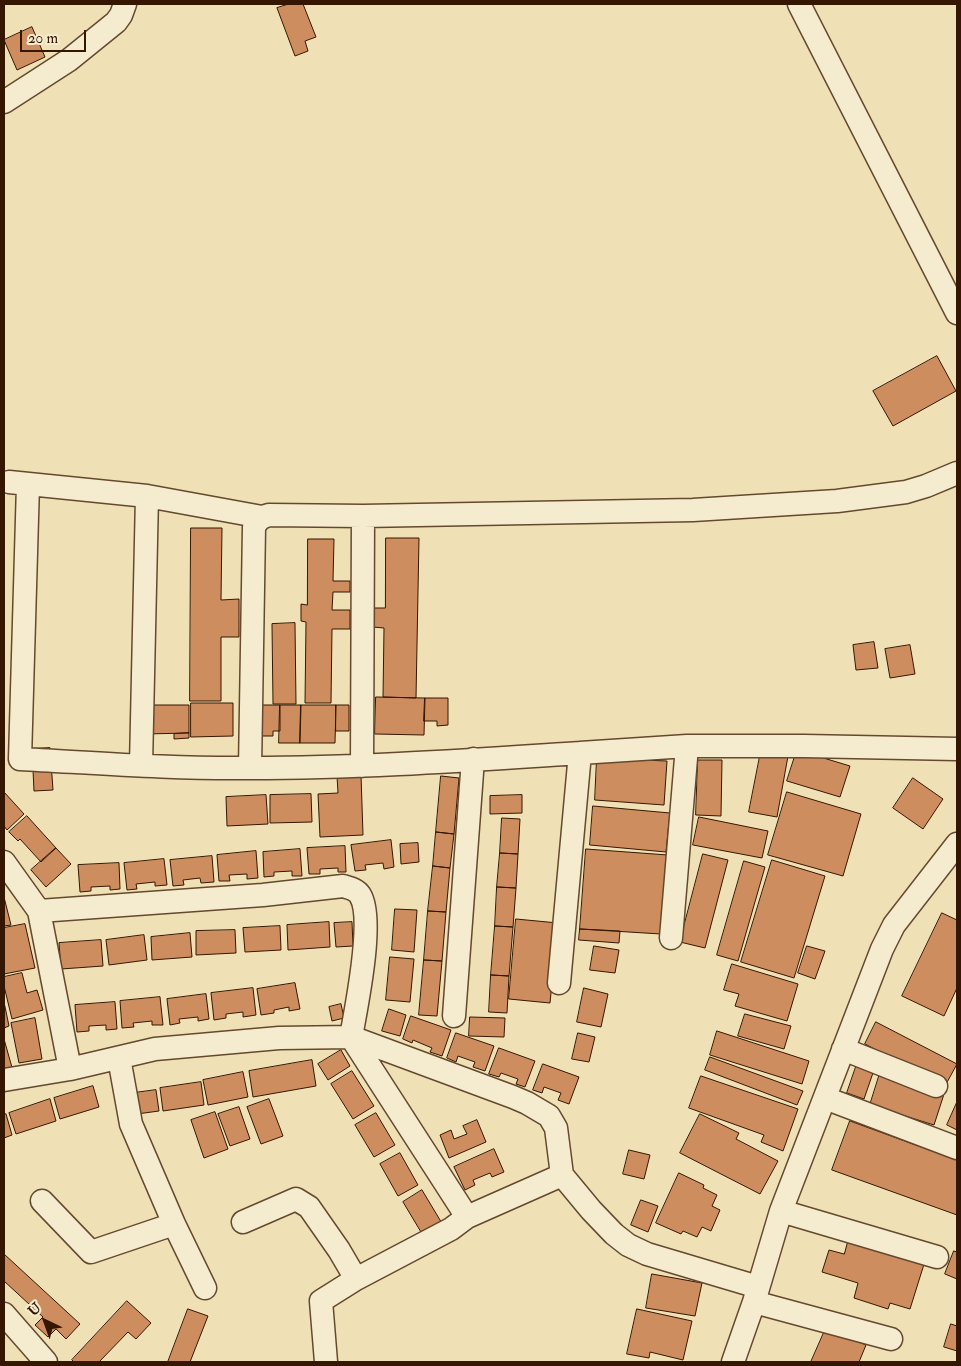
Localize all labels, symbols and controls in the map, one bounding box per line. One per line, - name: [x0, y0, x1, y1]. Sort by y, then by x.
- scale bar: [22, 20, 89, 52]
- text: 20 m: [28, 29, 58, 48]
- north arrow: [20, 1296, 70, 1346]
- text: U: [25, 1299, 45, 1320]

